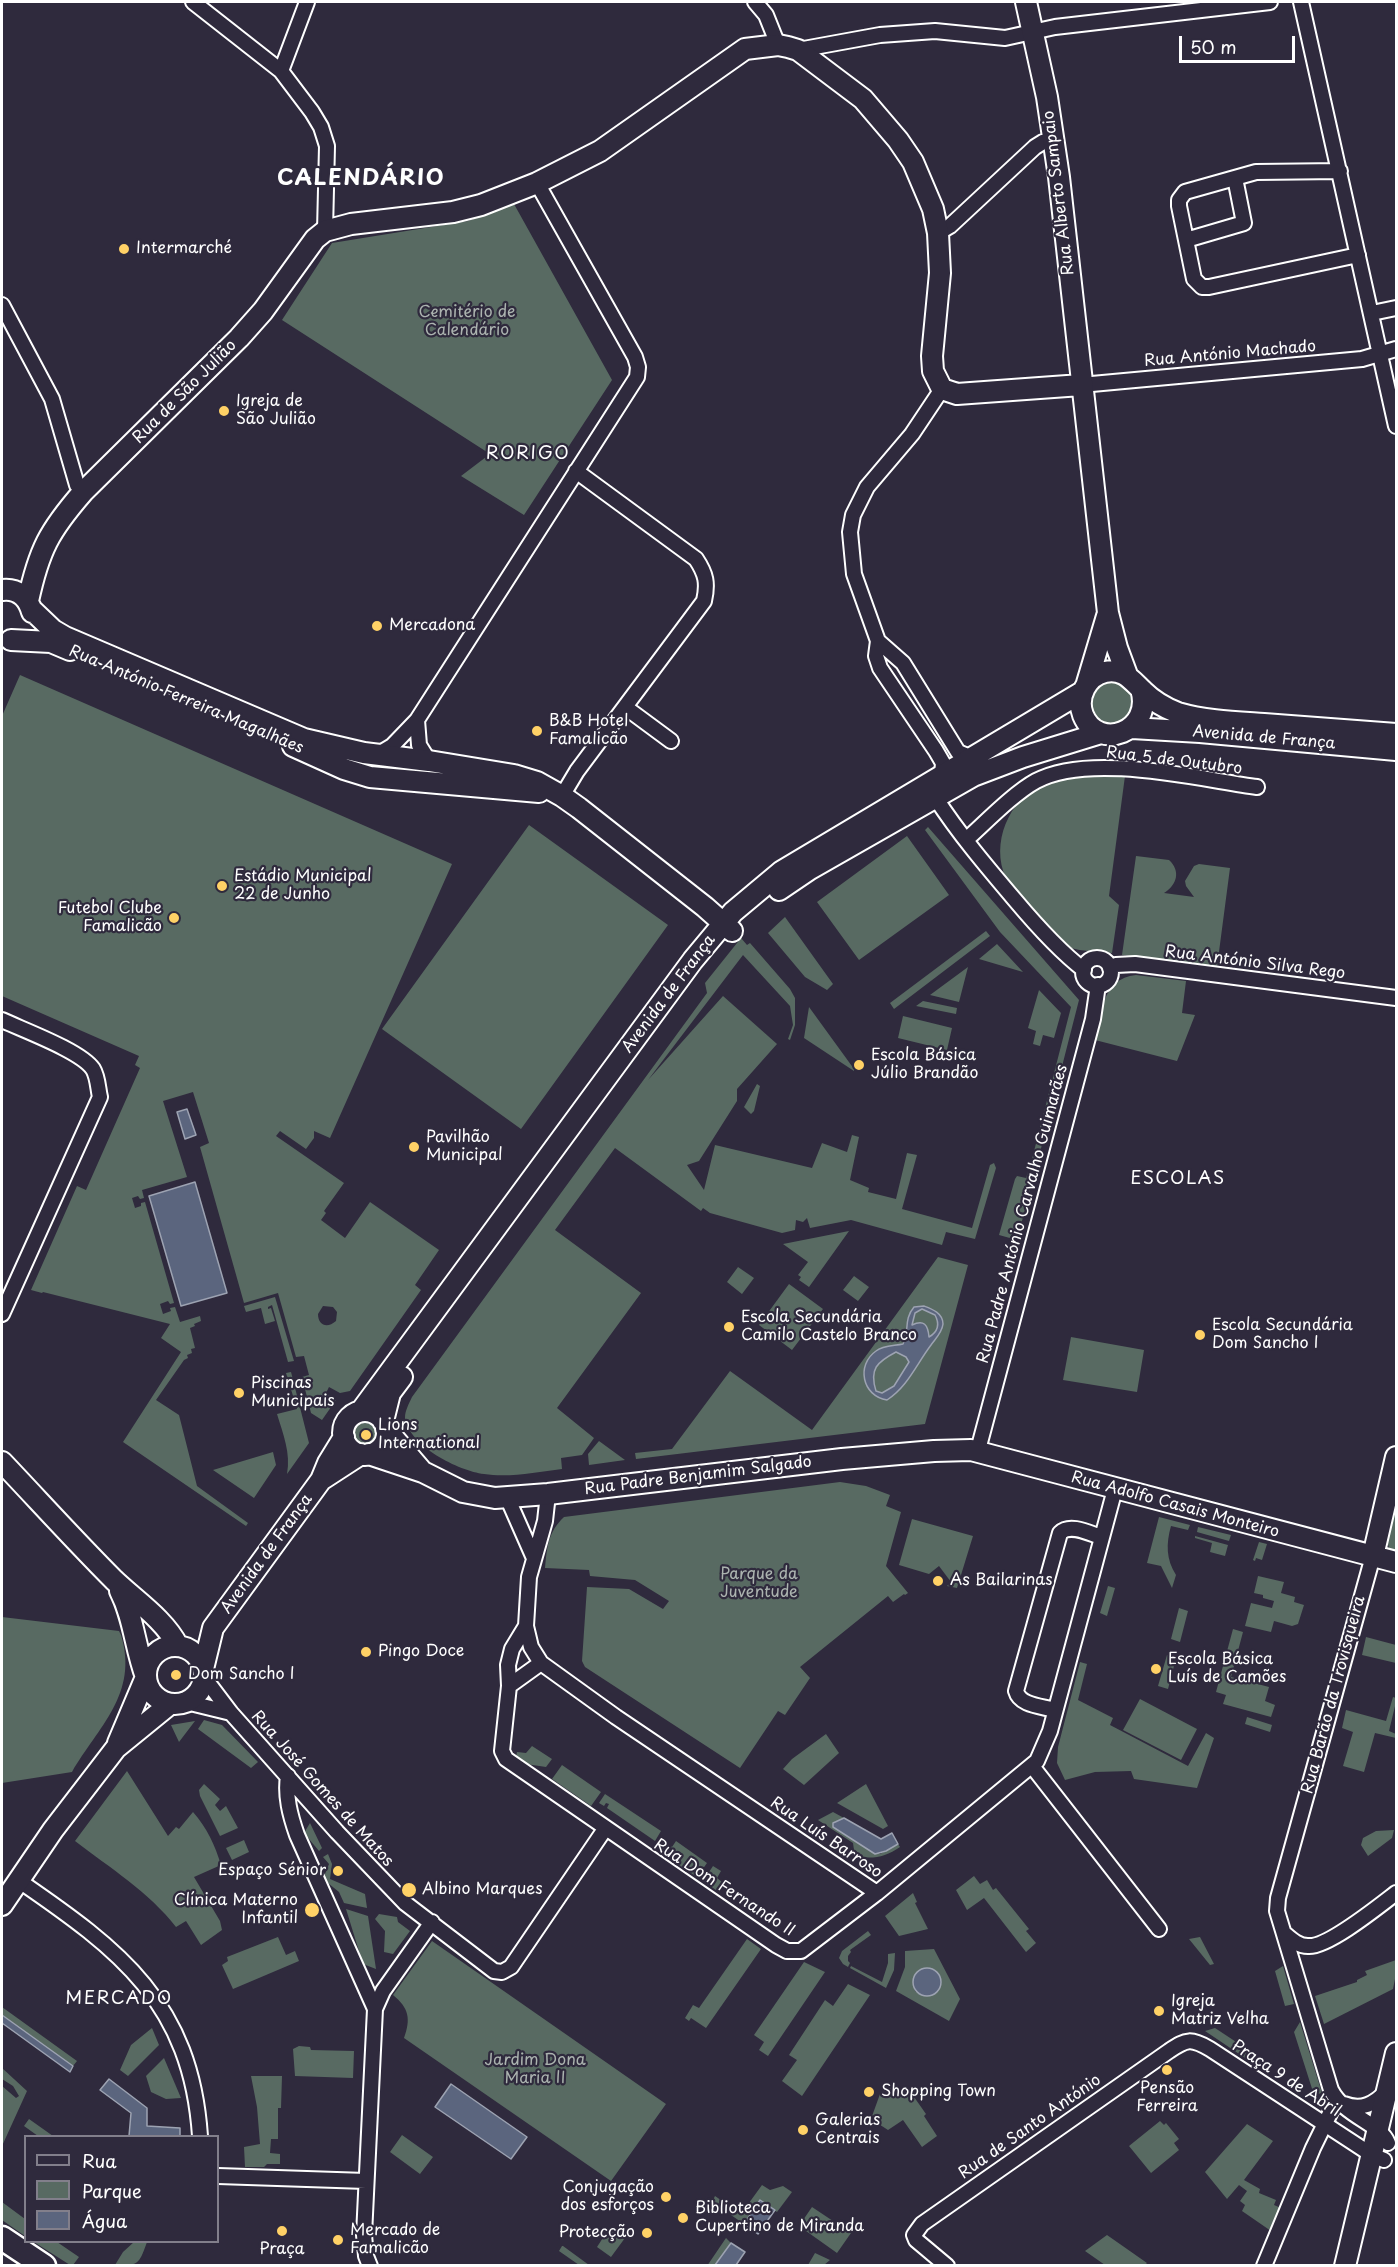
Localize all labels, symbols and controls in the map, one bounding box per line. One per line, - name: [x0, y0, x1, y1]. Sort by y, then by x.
- scale bar: [1182, 24, 1298, 62]
- text: 50 m: [1190, 33, 1237, 60]
- street label: Rua Alberto Sampaio: [1039, 110, 1079, 276]
- district label: CALENDÁRIO: [278, 166, 444, 192]
- place label: Intermarché: [136, 239, 232, 259]
- marker: Intermarché: [117, 242, 131, 256]
- park label: Cemitério de Calendário: [418, 303, 516, 341]
- street label: Rua de São Julião: [129, 336, 241, 448]
- street label: Rua António Machado: [1143, 337, 1317, 371]
- place label: Igreja de São Julião: [236, 392, 316, 430]
- marker: Igreja de São Julião: [217, 404, 231, 418]
- district label: RORIGO: [487, 443, 569, 465]
- place label: Mercadona: [389, 616, 475, 636]
- marker: Mercadona: [370, 619, 384, 633]
- street label: Rua António Ferreira Magalhães: [66, 642, 306, 758]
- place label: B&B Hotel Famalicão: [549, 712, 628, 750]
- street label: Avenida de França: [1192, 722, 1336, 754]
- marker: B&B Hotel Famalicão: [530, 724, 544, 738]
- street label: Rua 5 de Outubro: [1105, 743, 1243, 779]
- place label: Estádio Municipal 22 de Junho: [234, 867, 372, 905]
- marker: Estádio Municipal 22 de Junho: [215, 879, 229, 893]
- place label: Futebol Clube Famalicão: [58, 899, 162, 937]
- marker: Futebol Clube Famalicão: [167, 911, 181, 925]
- street label: Avenida de França: [618, 931, 720, 1057]
- street label: Rua António Silva Rego: [1164, 942, 1346, 984]
- place label: Escola Básica Júlio Brandão: [871, 1046, 978, 1084]
- marker: Escola Básica Júlio Brandão: [852, 1058, 866, 1072]
- street label: Rua Padre António Carvalho Guimarães: [974, 1062, 1072, 1366]
- place label: Pavilhão Municipal: [426, 1128, 503, 1166]
- marker: Pavilhão Municipal: [407, 1140, 421, 1154]
- district label: ESCOLAS: [1131, 1168, 1225, 1190]
- place label: Escola Secundária Camilo Castelo Branco: [741, 1308, 917, 1346]
- place label: Escola Secundária Dom Sancho I: [1212, 1316, 1353, 1354]
- marker: Escola Secundária Camilo Castelo Branco: [722, 1320, 736, 1334]
- marker: Escola Secundária Dom Sancho I: [1193, 1328, 1207, 1342]
- place label: Piscinas Municipais: [251, 1374, 335, 1412]
- marker: Piscinas Municipais: [232, 1386, 246, 1400]
- place label: Lions International: [378, 1416, 480, 1454]
- marker: Lions International: [359, 1428, 373, 1442]
- street label: Rua Padre Benjamim Salgado: [583, 1453, 813, 1499]
- street label: Rua Adolfo Casais Monteiro: [1069, 1468, 1281, 1542]
- street label: Avenida de França: [217, 1490, 317, 1618]
- park label: Parque da Juventude: [720, 1565, 798, 1603]
- place label: As Bailarinas: [950, 1571, 1053, 1591]
- marker: As Bailarinas: [931, 1574, 945, 1588]
- street label: Rua Barão da Trovisqueira: [1298, 1594, 1370, 1796]
- place label: Pingo Doce: [378, 1642, 464, 1662]
- marker: Pingo Doce: [359, 1645, 373, 1659]
- place label: Escola Básica Luís de Camões: [1168, 1650, 1286, 1688]
- marker: Escola Básica Luís de Camões: [1149, 1662, 1163, 1676]
- place label: Dom Sancho I: [188, 1665, 295, 1685]
- marker: Dom Sancho I: [169, 1668, 183, 1682]
- street label: Rua José Gomes de Matos: [247, 1707, 397, 1871]
- street label: Rua Luís Barroso: [766, 1793, 886, 1883]
- street label: Rua Dom Fernando II: [650, 1835, 798, 1941]
- place label: Espaço Sénior: [218, 1861, 326, 1881]
- marker: Espaço Sénior: [331, 1864, 345, 1878]
- place label: Albino Marques: [422, 1880, 542, 1900]
- marker: Albino Marques: [400, 1881, 418, 1899]
- place label: Clínica Materno Infantil: [174, 1891, 298, 1929]
- marker: Clínica Materno Infantil: [303, 1901, 321, 1919]
- district label: MERCADO: [66, 1988, 172, 2010]
- place label: Igreja Matriz Velha: [1171, 1992, 1269, 2030]
- marker: Igreja Matriz Velha: [1152, 2004, 1166, 2018]
- street label: Praça 9 de Abril: [1228, 2037, 1344, 2121]
- park label: Jardim Dona Maria II: [484, 2051, 586, 2089]
- marker: Pensão Ferreira: [1160, 2063, 1174, 2077]
- street label: Rua de Santo António: [955, 2071, 1105, 2183]
- place label: Pensão Ferreira: [1136, 2079, 1198, 2117]
- place label: Shopping Town: [881, 2082, 996, 2102]
- marker: Shopping Town: [862, 2085, 876, 2099]
- place label: Galerias Centrais: [815, 2111, 880, 2149]
- marker: Galerias Centrais: [796, 2123, 810, 2137]
- legend: [24, 2135, 219, 2243]
- text: Rua: [82, 2147, 117, 2174]
- text: Parque: [82, 2177, 142, 2204]
- place label: Conjugação dos esforços: [561, 2178, 654, 2216]
- marker: Conjugação dos esforços: [659, 2190, 673, 2204]
- place label: Biblioteca Cupertino de Miranda: [695, 2199, 864, 2237]
- text: Água: [82, 2207, 127, 2234]
- marker: Biblioteca Cupertino de Miranda: [676, 2211, 690, 2225]
- place label: Mercado de Famalicão: [350, 2221, 440, 2259]
- place label: Protecção: [559, 2223, 635, 2243]
- marker: Praça: [275, 2224, 289, 2238]
- marker: Protecção: [640, 2226, 654, 2240]
- marker: Mercado de Famalicão: [331, 2233, 345, 2247]
- place label: Praça: [259, 2240, 305, 2260]

